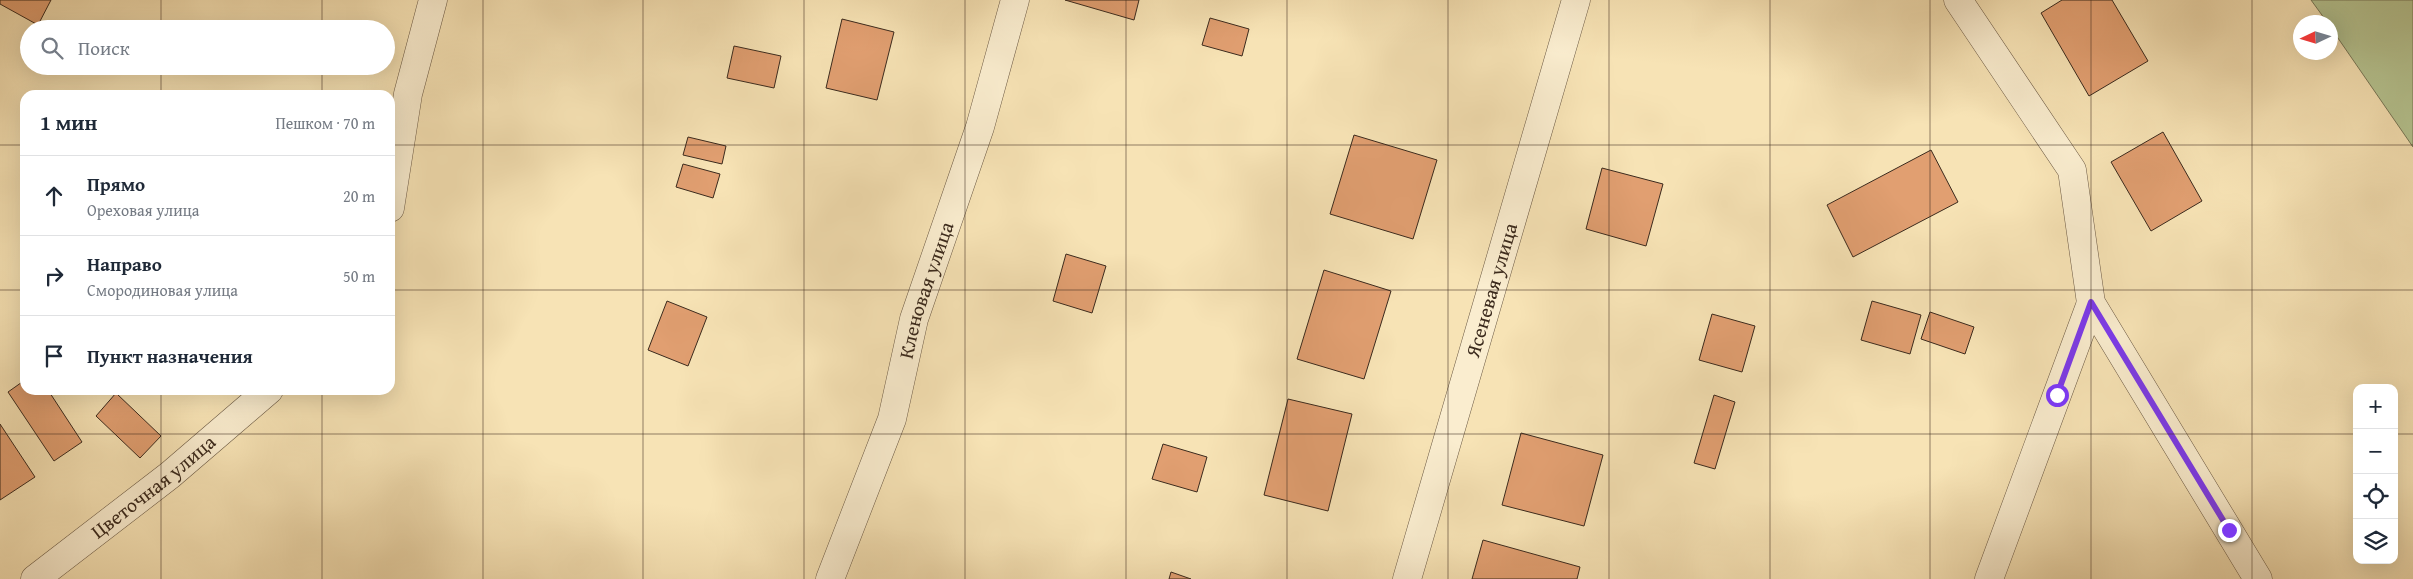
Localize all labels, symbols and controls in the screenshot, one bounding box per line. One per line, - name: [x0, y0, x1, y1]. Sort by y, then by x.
- north arrow: [2293, 15, 2338, 60]
- search box: [20, 20, 395, 75]
- icon: search: [38, 34, 66, 62]
- text: Поиск: [78, 34, 130, 62]
- text: 1 мин: [40, 107, 97, 138]
- text: Пешком · 70 m: [275, 111, 375, 135]
- text: Прямо: [87, 170, 145, 198]
- icon: ahead: [40, 182, 68, 210]
- text: 20 m: [343, 184, 375, 208]
- text: Ореховая улица: [87, 198, 199, 222]
- street label: Кленовая улица: [891, 217, 961, 361]
- street label: Ясеневая улица: [1457, 219, 1524, 362]
- text: Направо: [87, 250, 162, 278]
- icon: right: [40, 262, 68, 290]
- text: 50 m: [343, 264, 375, 288]
- text: Смородиновая улица: [87, 278, 238, 302]
- icon: arrive: [40, 342, 68, 370]
- text: Пункт назначения: [87, 342, 253, 370]
- route start: [2046, 384, 2069, 407]
- map controls: [2353, 384, 2398, 564]
- button: +: [2353, 384, 2398, 429]
- street label: Цветочная улица: [84, 427, 222, 545]
- button: −: [2353, 429, 2398, 474]
- button: locate: [2353, 474, 2398, 519]
- route end: [2218, 519, 2241, 542]
- button: layers: [2353, 519, 2398, 564]

